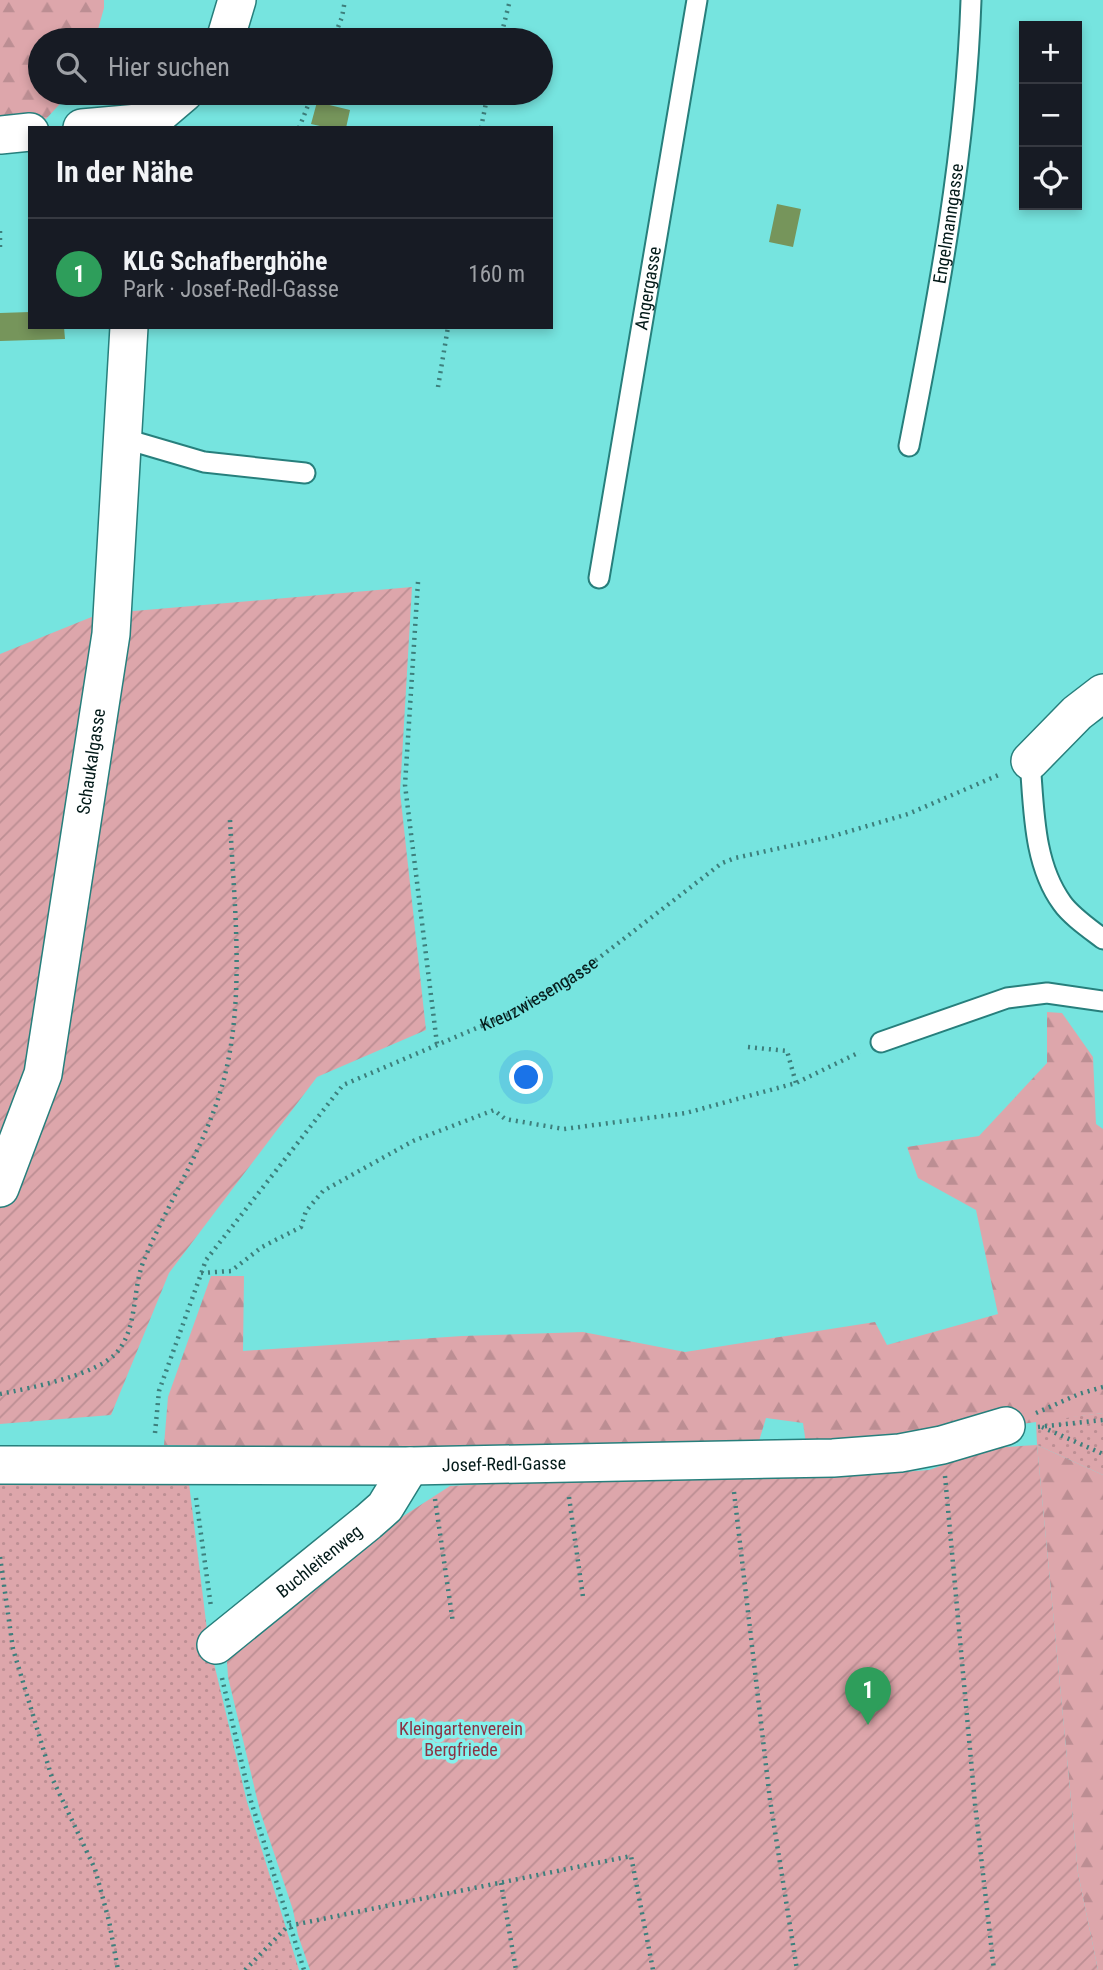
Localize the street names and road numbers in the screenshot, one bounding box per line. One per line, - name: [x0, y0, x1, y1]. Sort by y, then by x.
- street label: Engelmanngasse: [929, 162, 967, 285]
- street label: Angergasse: [630, 245, 665, 331]
- street label: Schaukalgasse: [72, 707, 109, 816]
- street label: Kreuzwiesengasse: [477, 952, 602, 1035]
- street label: Josef-Redl-Gasse: [442, 1452, 566, 1475]
- street label: Buchleitenweg: [272, 1520, 366, 1602]

